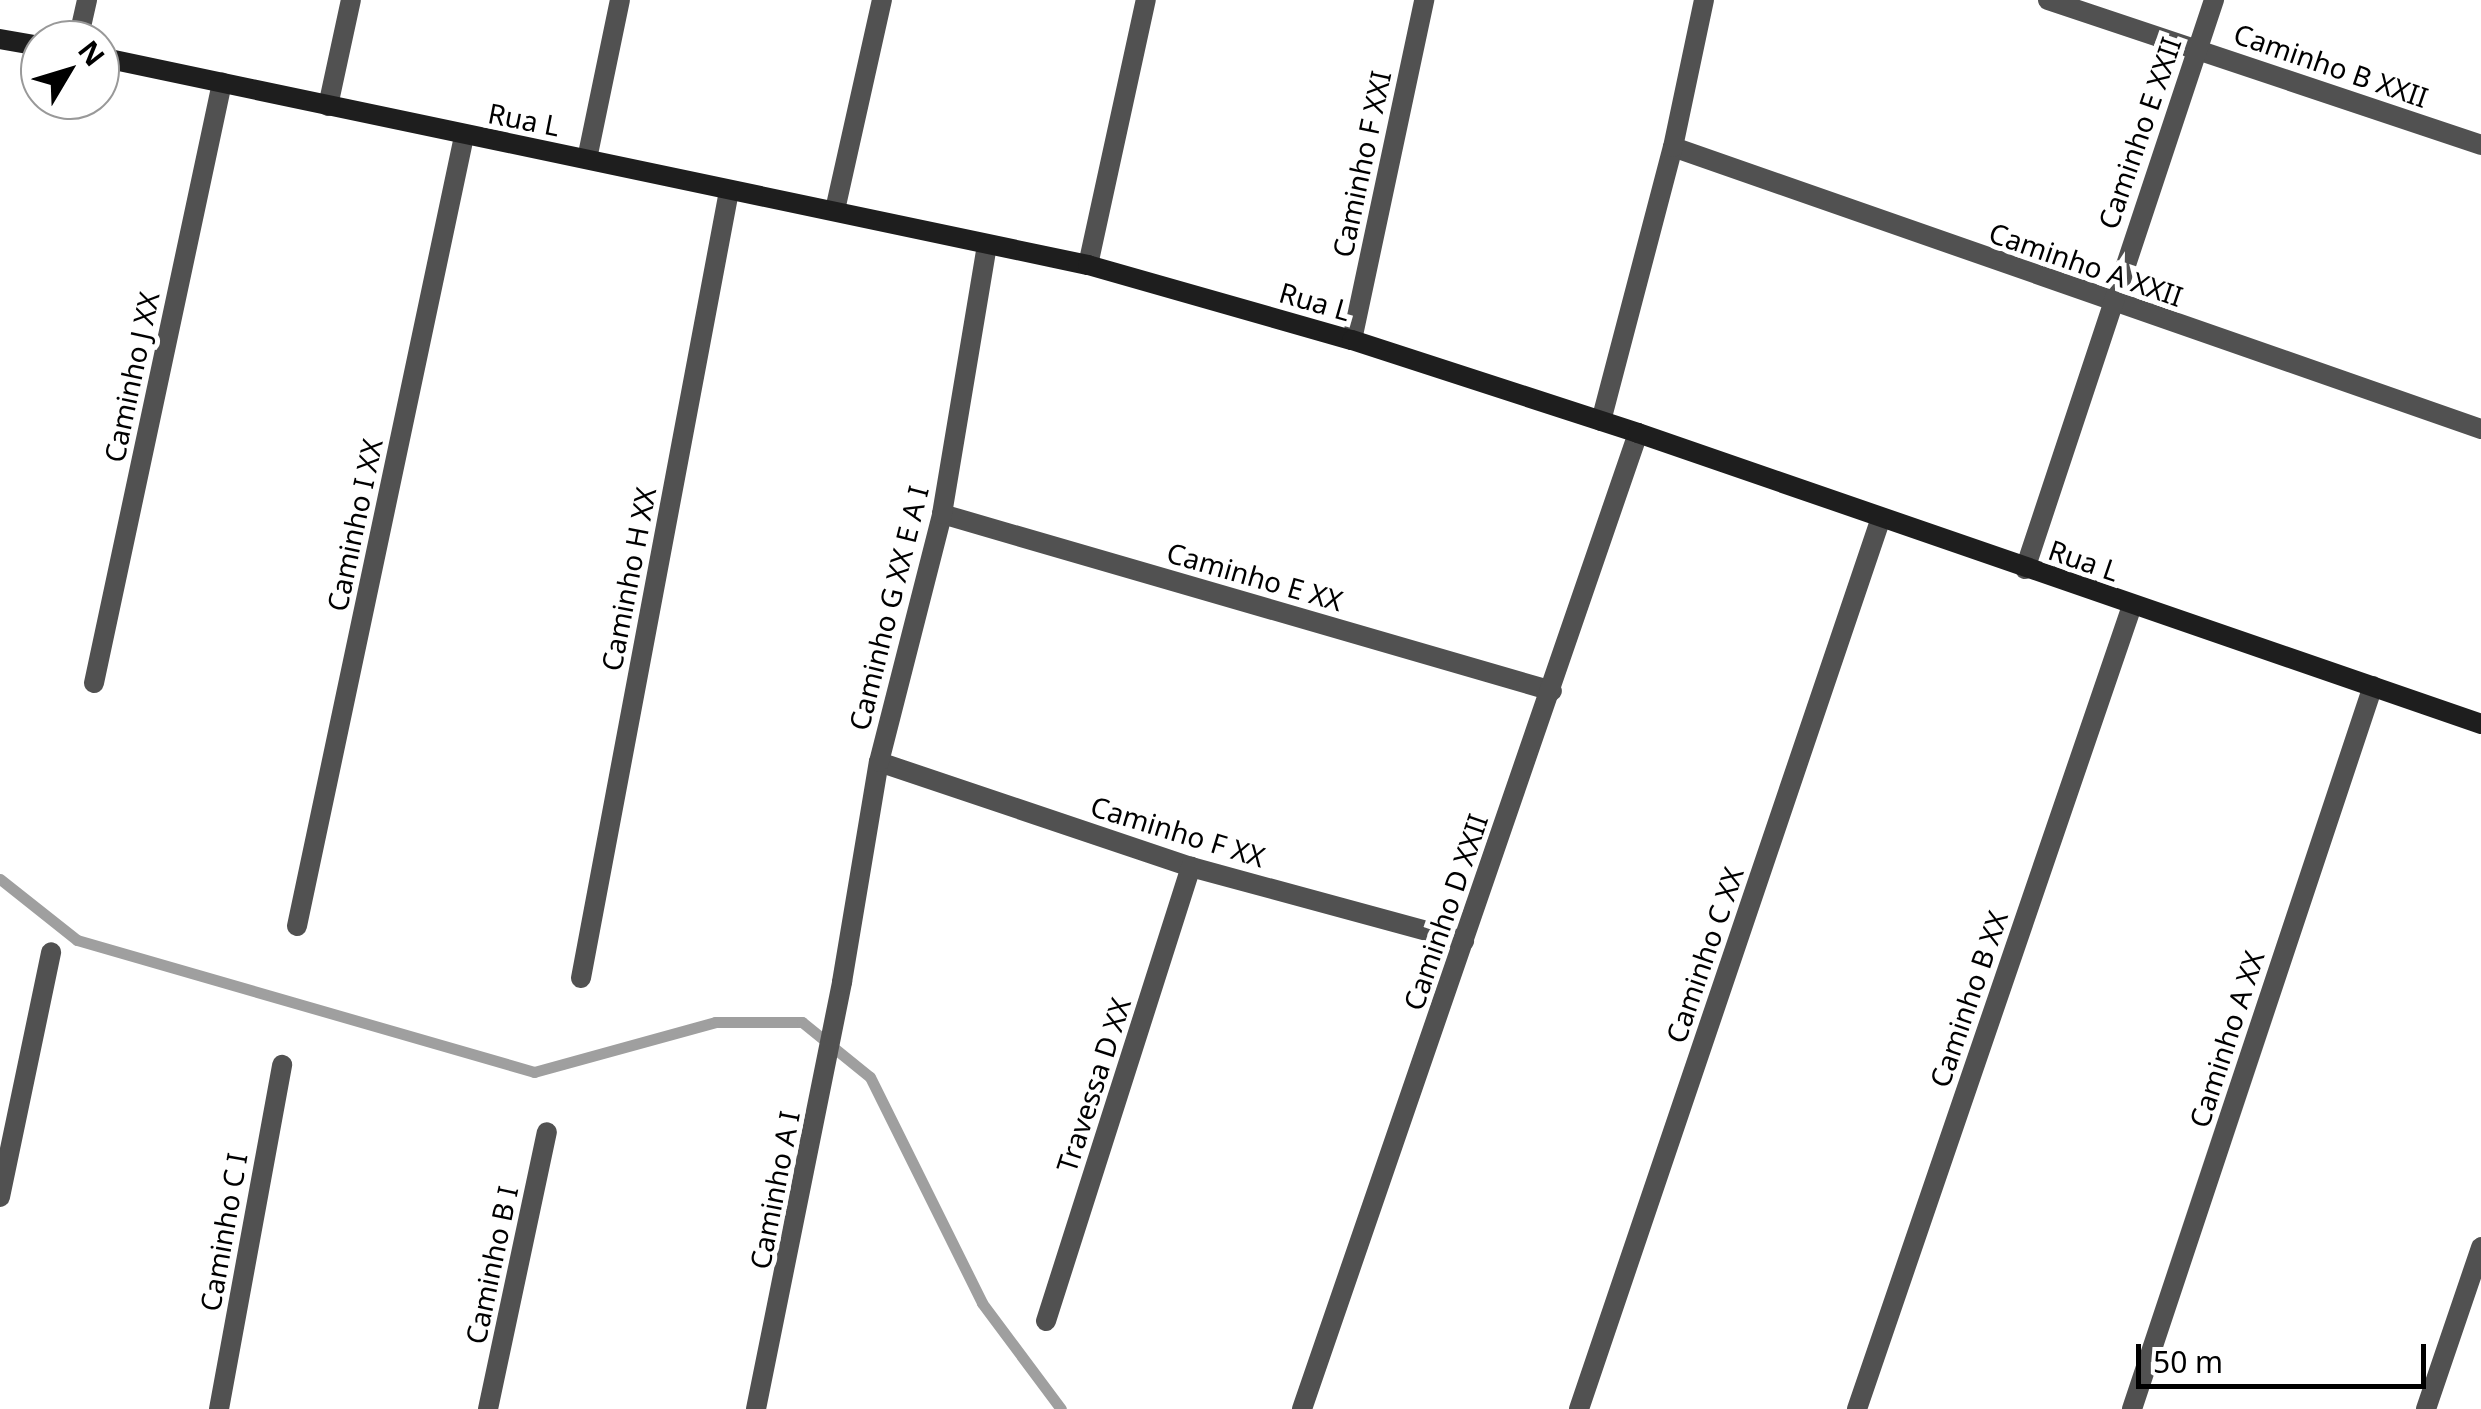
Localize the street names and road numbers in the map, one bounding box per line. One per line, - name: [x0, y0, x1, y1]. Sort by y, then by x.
- street label: Caminho B XXII: [2230, 16, 2432, 114]
- street label: Caminho E XXII: [2091, 33, 2187, 233]
- street label: Caminho F XXI: [1325, 68, 1397, 260]
- street label: Rua L: [485, 96, 563, 142]
- street label: Caminho A XXII: [1985, 215, 2187, 313]
- street label: Rua L: [1276, 275, 1354, 327]
- street label: Caminho J XX: [97, 289, 165, 465]
- street label: Caminho I XX: [319, 436, 389, 614]
- street label: Caminho G XX E A I: [841, 482, 935, 734]
- street label: Caminho H XX: [594, 484, 662, 674]
- street label: Rua L: [2044, 532, 2124, 588]
- street label: Caminho E XX: [1163, 535, 1347, 617]
- street label: Caminho F XX: [1087, 789, 1269, 873]
- street label: Caminho D XXII: [1396, 810, 1494, 1014]
- street label: Caminho C XX: [1658, 863, 1750, 1047]
- street label: Caminho B XX: [1922, 907, 2014, 1091]
- street label: Caminho A XX: [2182, 946, 2270, 1132]
- street label: Travessa D XX: [1049, 994, 1137, 1176]
- street label: Caminho A I: [742, 1108, 806, 1272]
- street label: Caminho C I: [193, 1150, 253, 1314]
- street label: Caminho B I: [458, 1183, 524, 1347]

